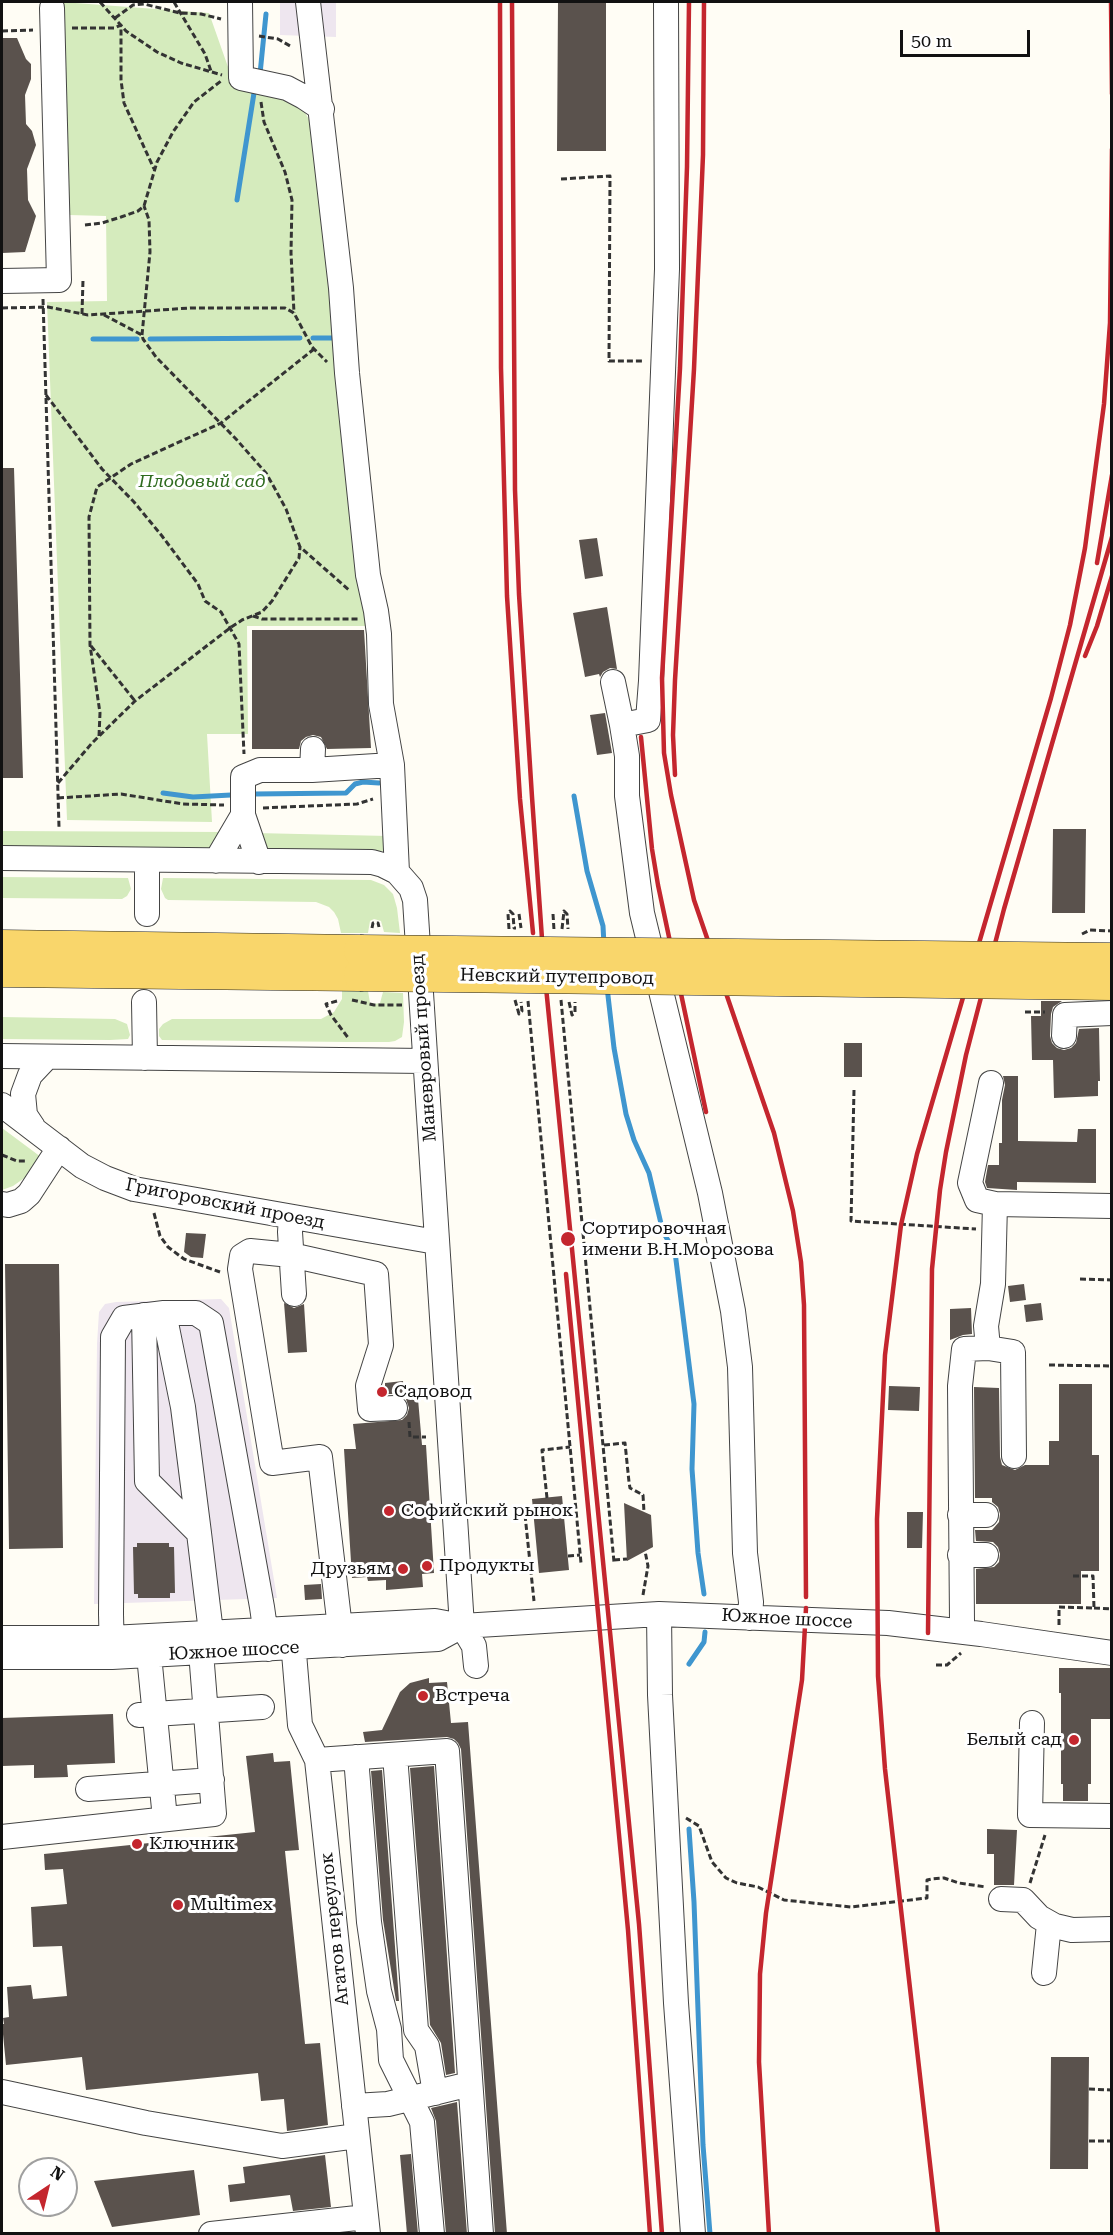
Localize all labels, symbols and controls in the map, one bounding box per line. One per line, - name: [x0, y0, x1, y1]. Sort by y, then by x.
- scale bar: [903, 18, 1034, 56]
- text: 50 m: [911, 30, 952, 51]
- park label: Плодовый сад: [138, 471, 266, 493]
- street label: Маневровый проезд: [407, 953, 441, 1143]
- street label: Невский путепровод: [460, 965, 654, 989]
- street label: Григоровский проезд: [124, 1174, 326, 1234]
- place label: Сортировочная имени В.Н.Морозова: [582, 1218, 774, 1260]
- marker: Сортировочная имени В.Н.Морозова: [559, 1230, 577, 1248]
- place label: Садовод: [394, 1381, 472, 1403]
- marker: Садовод: [375, 1385, 389, 1399]
- place label: Софийский рынок: [401, 1500, 573, 1522]
- marker: Софийский рынок: [382, 1504, 396, 1518]
- place label: Продукты: [439, 1555, 535, 1577]
- place label: Друзьям: [311, 1558, 391, 1580]
- marker: Продукты: [420, 1559, 434, 1573]
- marker: Друзьям: [396, 1562, 410, 1576]
- street label: Южное шоссе: [721, 1605, 853, 1633]
- street label: Южное шоссе: [168, 1637, 300, 1665]
- place label: Встреча: [435, 1685, 510, 1707]
- marker: Встреча: [416, 1689, 430, 1703]
- place label: Белый сад: [966, 1729, 1062, 1751]
- marker: Белый сад: [1067, 1733, 1081, 1747]
- place label: Ключник: [149, 1833, 235, 1855]
- marker: Ключник: [130, 1837, 144, 1851]
- street label: Агатов переулок: [316, 1851, 354, 2007]
- place label: Multimex: [190, 1894, 273, 1916]
- marker: Multimex: [171, 1898, 185, 1912]
- north arrow: [18, 2157, 78, 2217]
- text: N: [47, 2162, 68, 2185]

